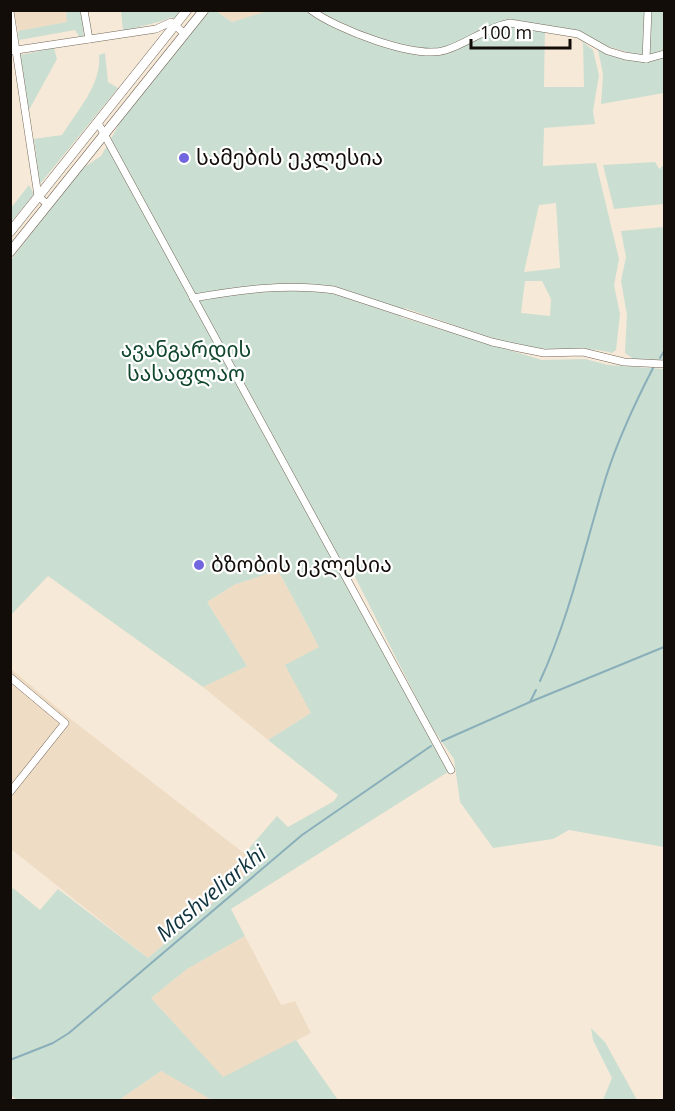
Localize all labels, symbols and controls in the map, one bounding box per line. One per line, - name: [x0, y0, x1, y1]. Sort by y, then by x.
- scale bar: [471, 12, 570, 50]
- text: 100 m: [480, 20, 532, 44]
- place label: სამების ეკლესია: [196, 143, 383, 171]
- marker: სამების ეკლესია: [177, 151, 191, 165]
- park label: ავანგარდის სასაფლაო: [121, 335, 251, 387]
- place label: ბზობის ეკლესია: [211, 550, 392, 578]
- marker: ბზობის ეკლესია: [192, 558, 206, 572]
- water label: Mashveliarkhi: [149, 837, 272, 947]

